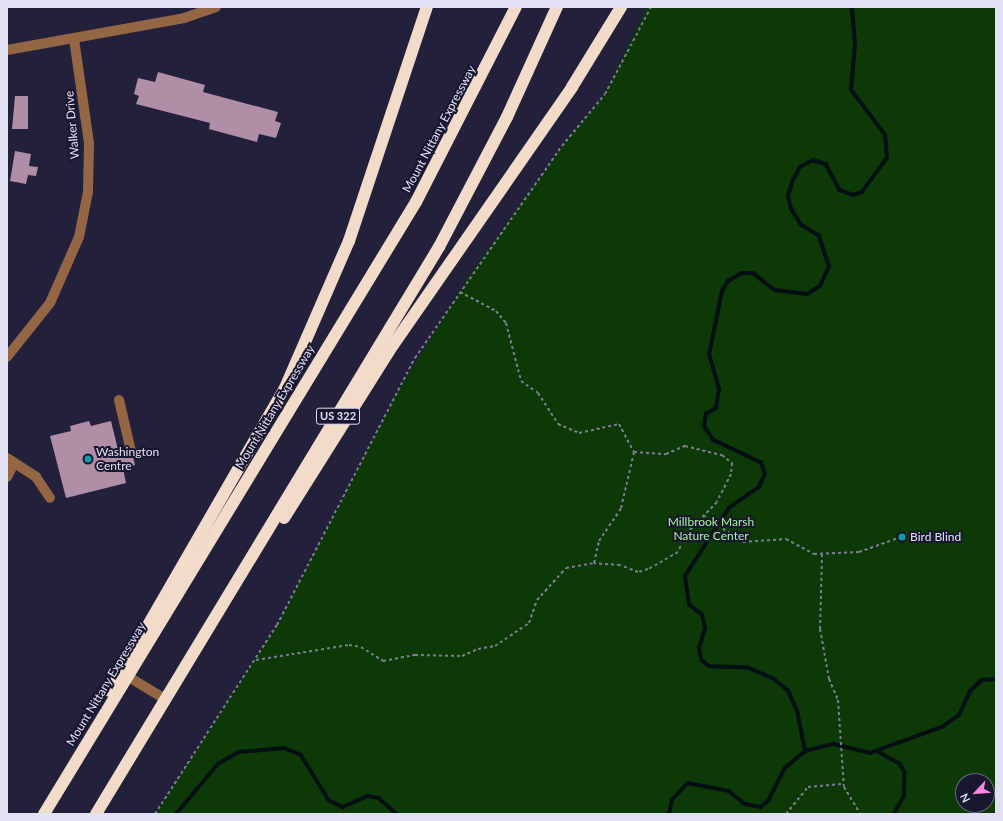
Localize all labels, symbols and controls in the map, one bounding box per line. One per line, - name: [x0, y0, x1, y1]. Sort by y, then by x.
- street label: Mount Nittany Expressway: [399, 63, 479, 195]
- street label: Walker Drive: [62, 90, 82, 160]
- street label: Mount Nittany Expressway: [232, 342, 318, 472]
- road number: US 322: [315, 407, 361, 425]
- place label: Washington Centre: [96, 445, 159, 473]
- marker: Washington Centre: [83, 454, 93, 464]
- park label: Millbrook Marsh Nature Center: [668, 515, 754, 543]
- place label: Bird Blind: [910, 530, 961, 544]
- marker: Bird Blind: [897, 532, 907, 542]
- street label: Mount Nittany Expressway: [63, 619, 149, 749]
- north arrow: [955, 773, 995, 813]
- text: N: [957, 791, 972, 805]

